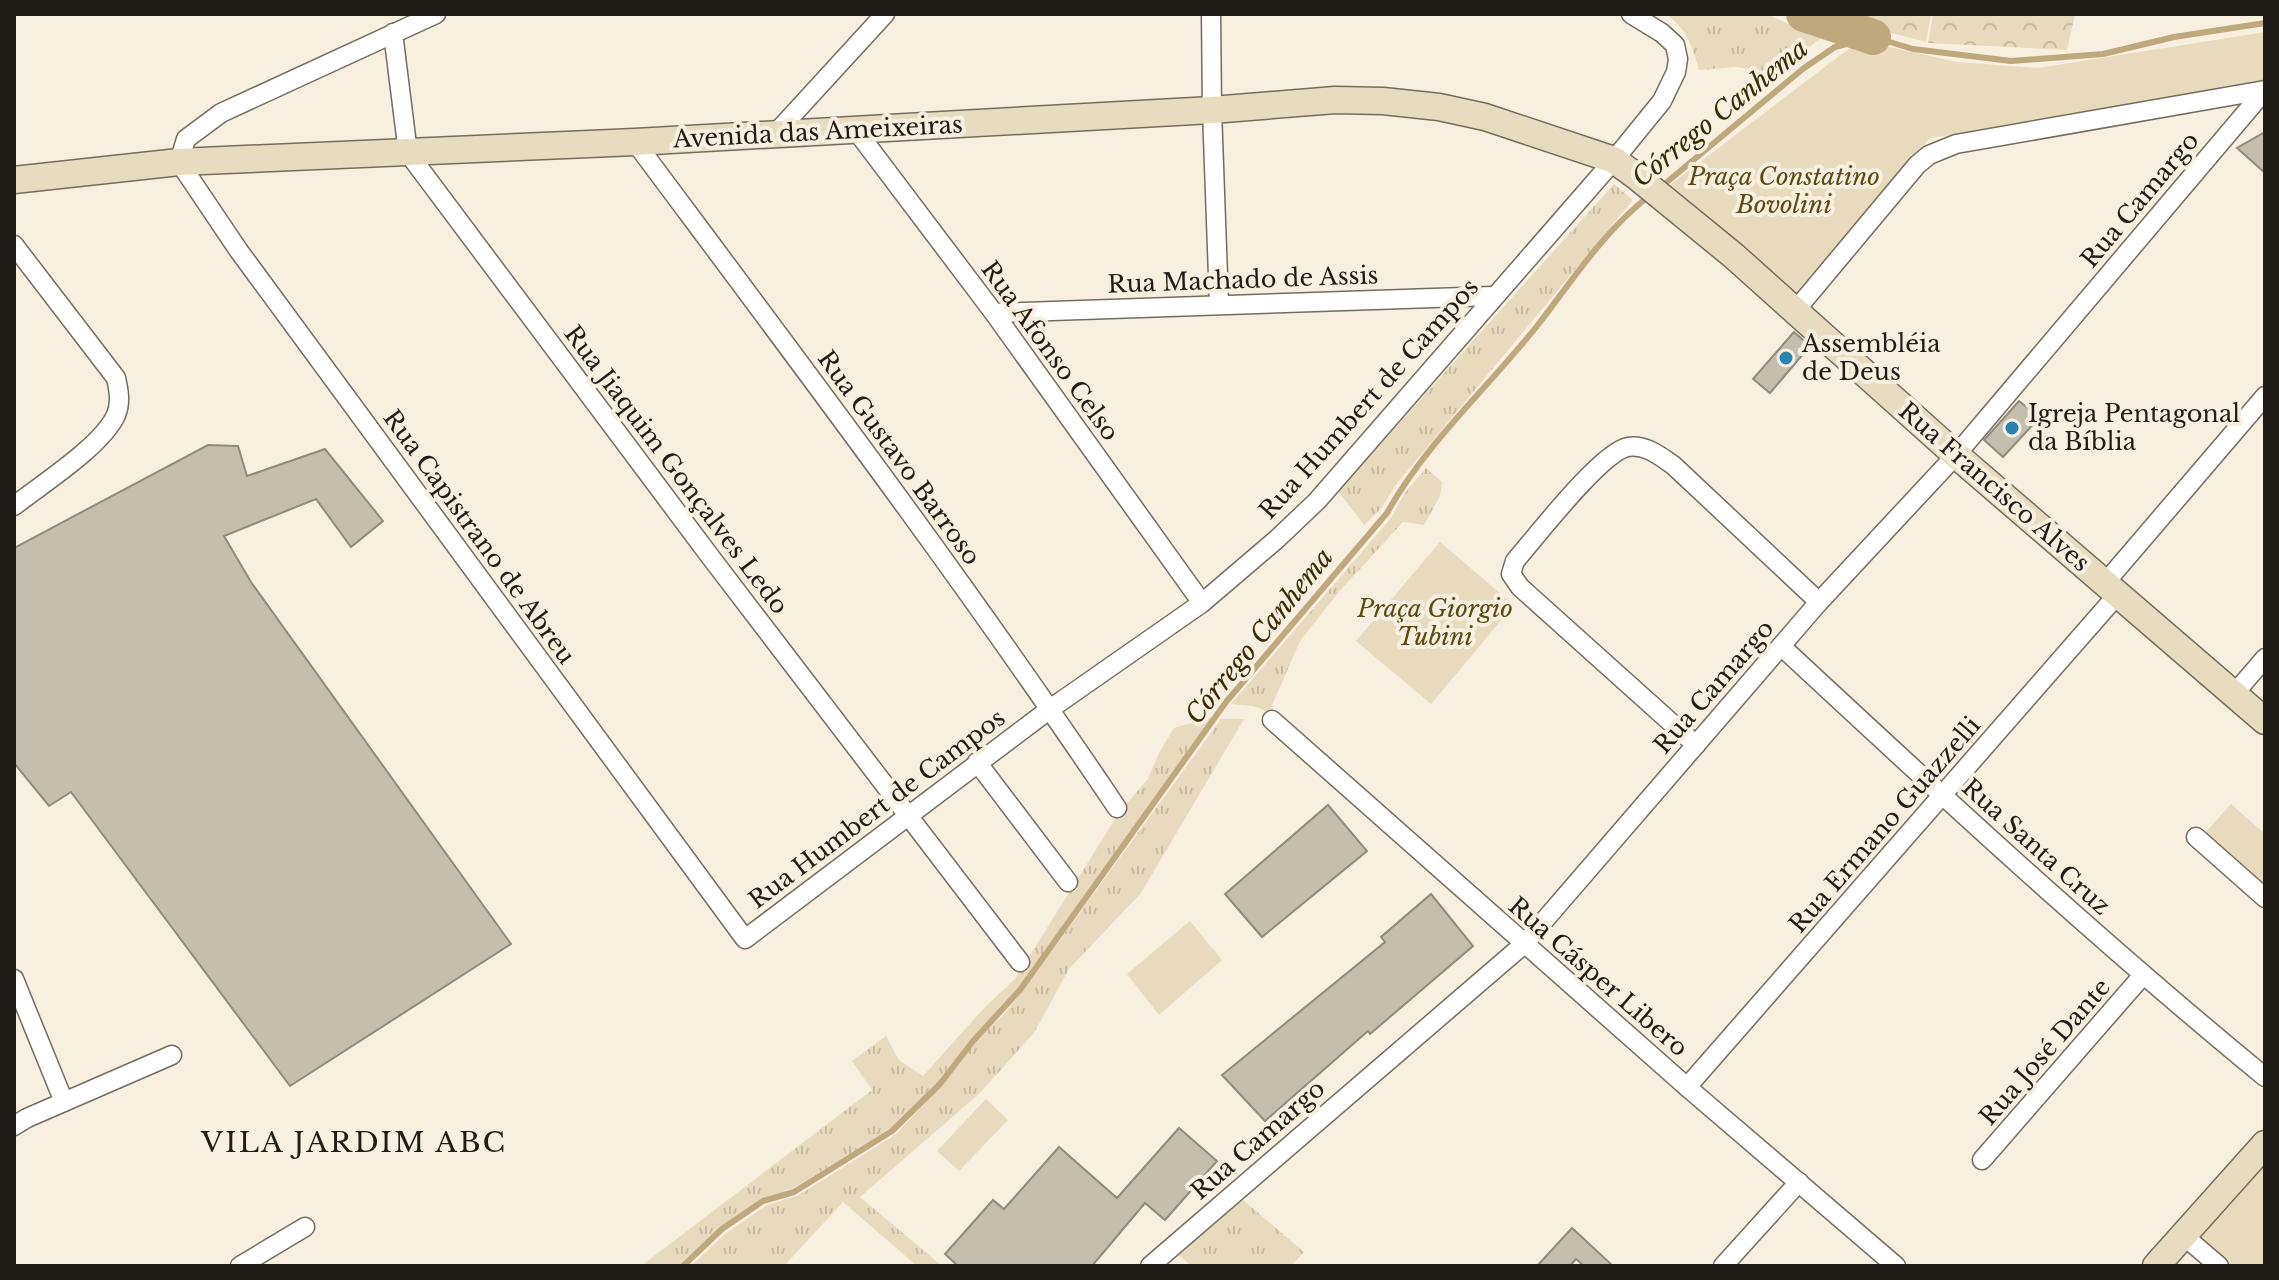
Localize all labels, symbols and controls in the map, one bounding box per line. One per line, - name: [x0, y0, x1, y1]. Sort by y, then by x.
- water label: Córrego Canhema: [1626, 32, 1814, 194]
- street label: Avenida das Ameixeiras: [671, 109, 964, 154]
- street label: Rua Camargo: [2075, 126, 2205, 273]
- park label: Praça Constatino Bovolini: [1687, 162, 1880, 219]
- street label: Rua Afonso Celso: [975, 255, 1125, 446]
- street label: Rua Machado de Assis: [1107, 260, 1379, 299]
- street label: Rua Humbert de Campos: [1253, 273, 1484, 525]
- street label: Rua Jiaquim Gonçalves Ledo: [558, 320, 794, 620]
- place label: Assembléia de Deus: [1801, 329, 1941, 386]
- street label: Rua Gustavo Barroso: [812, 345, 987, 571]
- marker: Assembléia de Deus: [1777, 349, 1795, 367]
- street label: Rua Francisco Alves: [1893, 396, 2096, 577]
- place label: Igreja Pentagonal da Bíblia: [2028, 399, 2240, 456]
- street label: Rua Capistrano de Abreu: [377, 404, 581, 669]
- marker: Igreja Pentagonal da Bíblia: [2003, 419, 2021, 437]
- water label: Córrego Canhema: [1178, 542, 1340, 730]
- park label: Praça Giorgio Tubini: [1356, 594, 1513, 651]
- street label: Rua Camargo: [1648, 614, 1780, 760]
- street label: Rua Humbert de Campos: [743, 703, 1011, 914]
- street label: Rua Ermano Guazzelli: [1783, 711, 1986, 939]
- street label: Rua Santa Cruz: [1956, 772, 2116, 921]
- street label: Rua Cásper Libero: [1503, 891, 1694, 1062]
- street label: Rua José Dante: [1973, 972, 2116, 1131]
- street label: Rua Camargo: [1185, 1074, 1331, 1206]
- district label: VILA JARDIM ABC: [200, 1125, 507, 1160]

